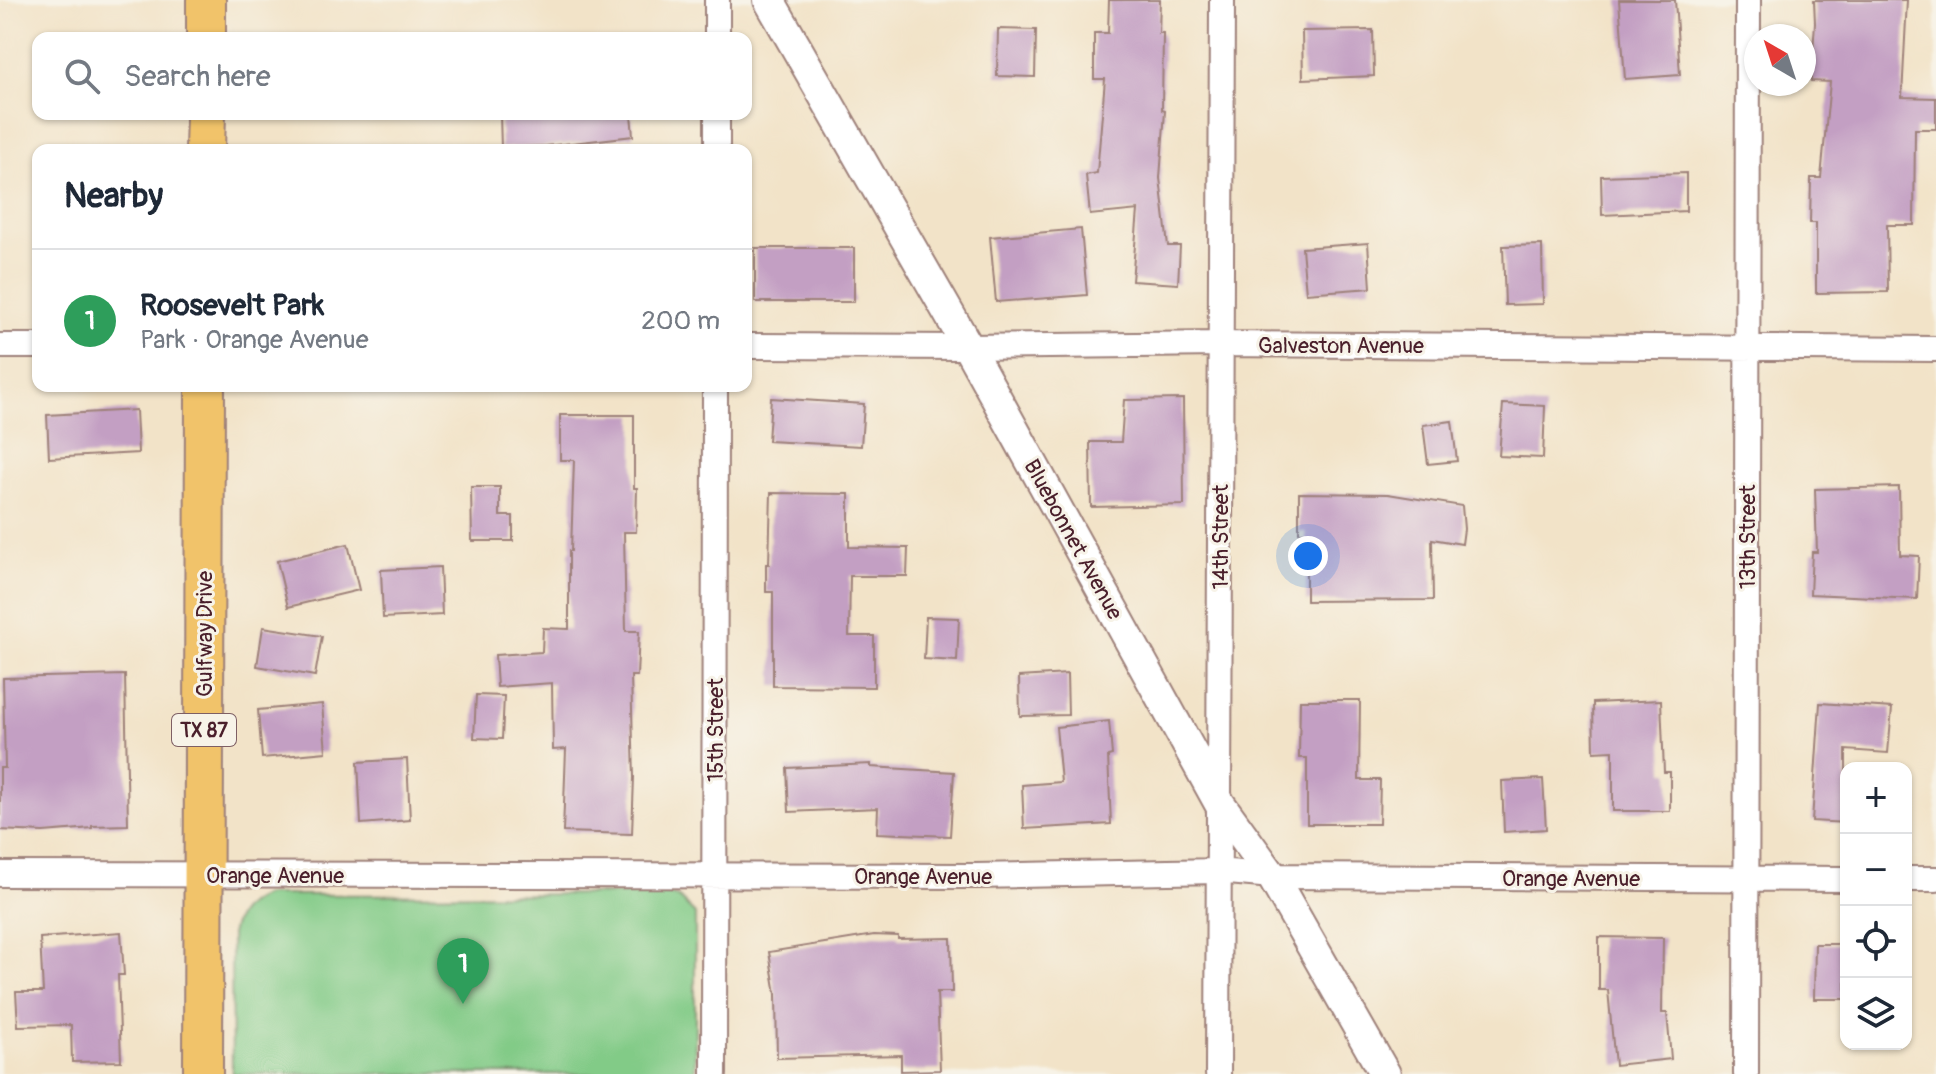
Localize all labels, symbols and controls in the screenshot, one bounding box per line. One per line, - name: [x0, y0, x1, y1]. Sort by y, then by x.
- north arrow: [1744, 24, 1816, 96]
- search box: [32, 32, 752, 120]
- icon: search: [60, 54, 104, 98]
- text: Search here: [124, 58, 271, 95]
- text: Nearby: [64, 175, 163, 218]
- text: Roosevelt Park: [140, 287, 324, 324]
- text: 1: [85, 305, 95, 337]
- text: 200 m: [641, 305, 720, 337]
- text: Park · Orange Avenue: [140, 324, 369, 356]
- street label: Galveston Avenue: [1258, 332, 1424, 360]
- street label: Bluebonnet Avenue: [1017, 454, 1129, 625]
- street label: 14th Street: [1207, 484, 1235, 589]
- street label: 13th Street: [1734, 485, 1762, 589]
- your location: [1288, 536, 1328, 576]
- street label: Gulfway Drive: [191, 571, 219, 697]
- street label: 15th Street: [702, 678, 730, 782]
- road number: TX 87: [172, 714, 236, 746]
- map controls: [1840, 762, 1912, 1050]
- button: +: [1840, 762, 1912, 834]
- button: −: [1840, 834, 1912, 906]
- street label: Orange Avenue: [206, 862, 344, 890]
- street label: Orange Avenue: [854, 863, 992, 891]
- street label: Orange Avenue: [1502, 865, 1640, 893]
- button: locate: [1840, 906, 1912, 978]
- pin: 1: [437, 938, 489, 1004]
- button: layers: [1840, 978, 1912, 1050]

